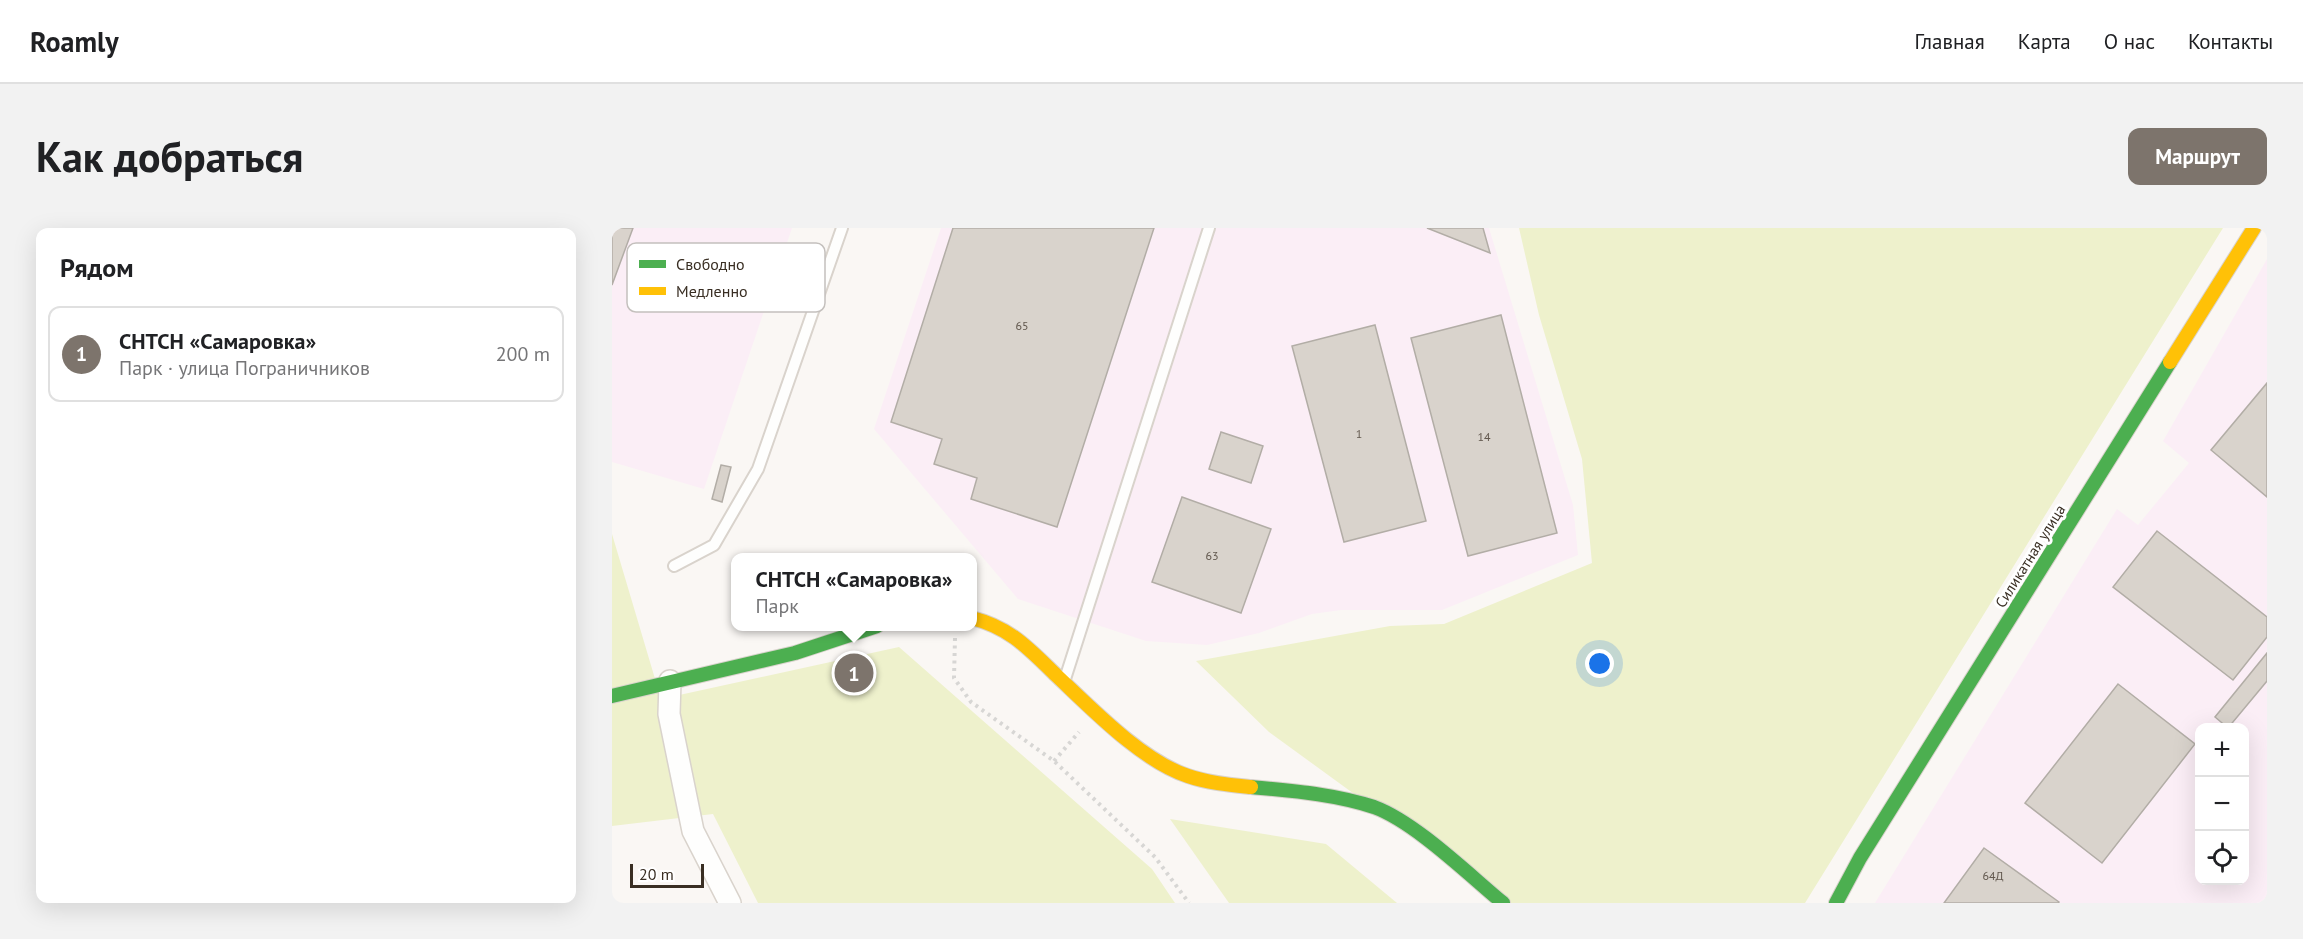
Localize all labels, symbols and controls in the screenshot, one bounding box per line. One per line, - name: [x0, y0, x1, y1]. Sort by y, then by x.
- text: Roamly: [30, 23, 119, 60]
- text: Главная: [1914, 28, 1985, 55]
- text: Карта: [2018, 28, 2071, 55]
- text: О нас: [2104, 28, 2155, 55]
- text: Контакты: [2188, 28, 2273, 55]
- button: Маршрут: [2128, 128, 2267, 185]
- text: Как добраться: [36, 129, 303, 184]
- legend: [627, 243, 825, 312]
- text: Рядом: [60, 251, 134, 284]
- text: Свободно: [676, 254, 745, 274]
- text: Медленно: [676, 281, 748, 301]
- house number: 65: [1015, 318, 1029, 333]
- text: СНТСН «Самаровка»: [119, 327, 316, 355]
- text: 1: [76, 341, 87, 367]
- text: 200 m: [496, 341, 550, 367]
- text: Парк · улица Пограничников: [119, 355, 370, 381]
- house number: 1: [1356, 426, 1362, 441]
- house number: 14: [1477, 429, 1491, 444]
- street label: Силикатная улица: [1991, 501, 2069, 611]
- house number: 63: [1205, 548, 1219, 563]
- popup: [731, 553, 977, 631]
- text: СНТСН «Самаровка»: [755, 565, 953, 593]
- text: Парк: [755, 593, 799, 619]
- your location: [1585, 649, 1614, 678]
- pin: 1: [834, 650, 874, 696]
- map controls: [2195, 723, 2249, 885]
- button: +: [2195, 723, 2249, 777]
- button: −: [2195, 777, 2249, 831]
- button: locate: [2195, 831, 2249, 885]
- scale bar: [630, 861, 704, 888]
- text: 20 m: [639, 864, 674, 884]
- house number: 64Д: [1982, 868, 2004, 883]

